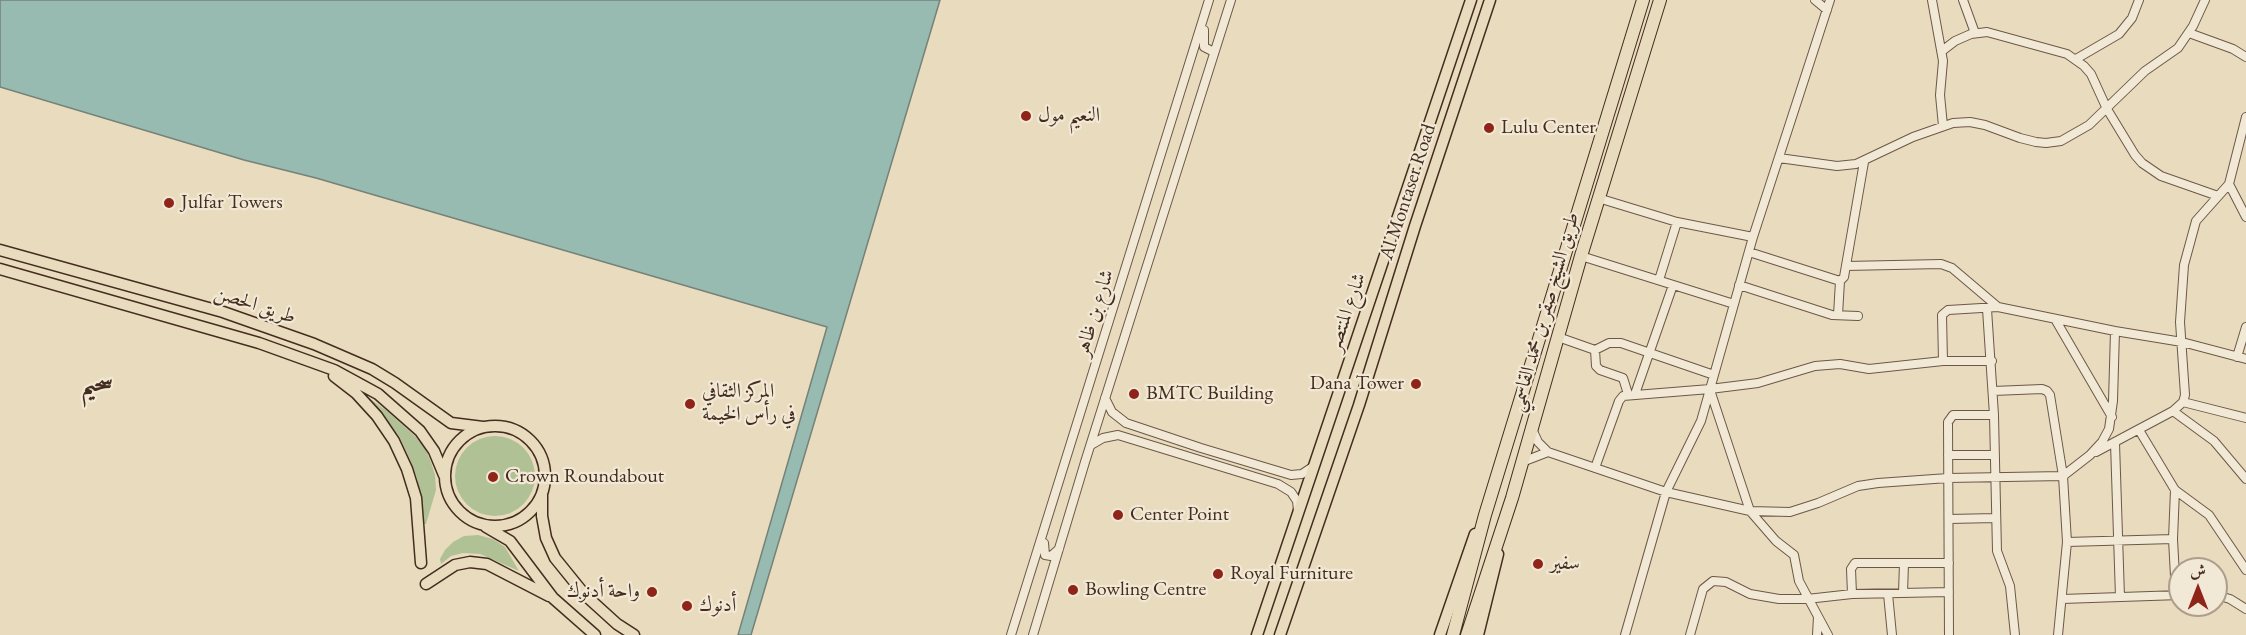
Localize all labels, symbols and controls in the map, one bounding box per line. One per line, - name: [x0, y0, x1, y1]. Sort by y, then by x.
- place label: النعيم مول: [1038, 104, 1100, 128]
- marker: النعيم مول: [1019, 109, 1033, 123]
- place label: Lulu Center: [1501, 116, 1596, 140]
- street label: Al Montaser Road: [1375, 121, 1441, 263]
- marker: Lulu Center: [1482, 121, 1496, 135]
- place label: Julfar Towers: [181, 191, 283, 215]
- marker: Julfar Towers: [162, 196, 176, 210]
- street label: طريق الشيخ صقر بن محمد القاسمي: [1505, 209, 1585, 415]
- street label: شارع بن ظاهر: [1070, 267, 1120, 359]
- street label: شارع المنتصر: [1322, 270, 1372, 354]
- street label: طريق الحصن: [211, 281, 299, 329]
- district label: سحيم: [81, 368, 113, 400]
- place label: Dana Tower: [1310, 372, 1404, 396]
- marker: Dana Tower: [1409, 377, 1423, 391]
- place label: المركز الثقافي في رأس الخيمة: [702, 380, 795, 427]
- place label: BMTC Building: [1146, 382, 1273, 406]
- marker: BMTC Building: [1127, 387, 1141, 401]
- marker: المركز الثقافي في رأس الخيمة: [683, 397, 697, 411]
- place label: Crown Roundabout: [505, 465, 664, 489]
- marker: Crown Roundabout: [486, 470, 500, 484]
- place label: Center Point: [1130, 503, 1229, 527]
- marker: Center Point: [1111, 508, 1125, 522]
- place label: سفير: [1550, 552, 1580, 576]
- marker: سفير: [1531, 557, 1545, 571]
- north arrow: [2168, 557, 2228, 617]
- text: ش: [2190, 560, 2206, 581]
- place label: Royal Furniture: [1230, 562, 1353, 586]
- marker: Royal Furniture: [1211, 567, 1225, 581]
- place label: Bowling Centre: [1085, 578, 1206, 602]
- place label: واحة أدنوك: [566, 580, 640, 604]
- marker: Bowling Centre: [1066, 583, 1080, 597]
- marker: واحة أدنوك: [645, 585, 659, 599]
- place label: أدنوك: [699, 594, 737, 618]
- marker: أدنوك: [680, 599, 694, 613]

